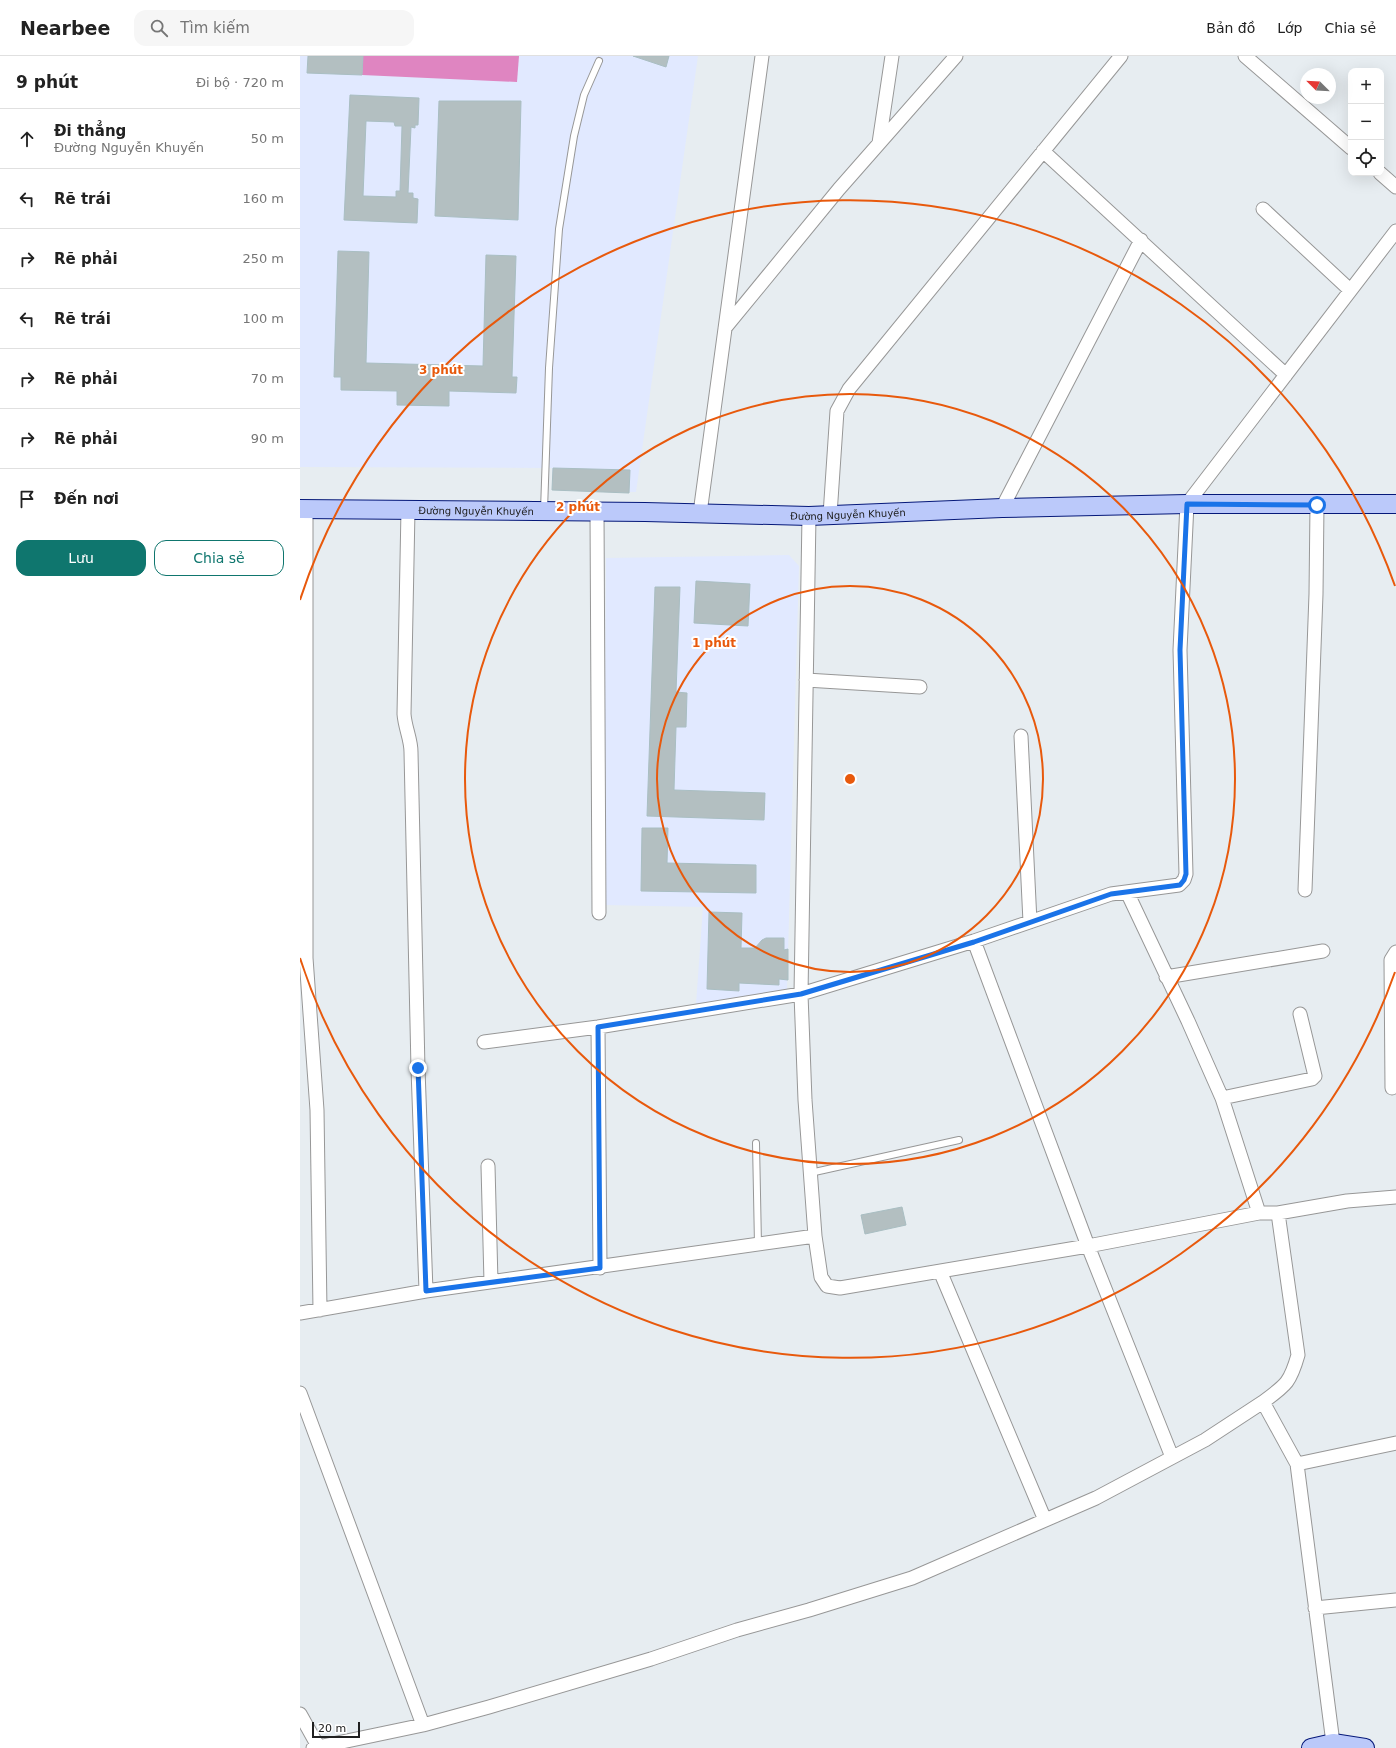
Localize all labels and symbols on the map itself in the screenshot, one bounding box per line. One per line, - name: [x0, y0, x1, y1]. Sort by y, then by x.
- north arrow: [1300, 68, 1336, 104]
- text: 3 phút: [419, 363, 463, 377]
- route start: [1308, 496, 1326, 514]
- text: 2 phút: [556, 500, 600, 514]
- street label: Đường Nguyễn Khuyến: [418, 504, 534, 517]
- street label: Đường Nguyễn Khuyến: [790, 506, 906, 522]
- text: 1 phút: [692, 636, 736, 650]
- centre of rings: [843, 772, 857, 786]
- route end: [409, 1059, 427, 1077]
- scale bar: [312, 1720, 360, 1739]

